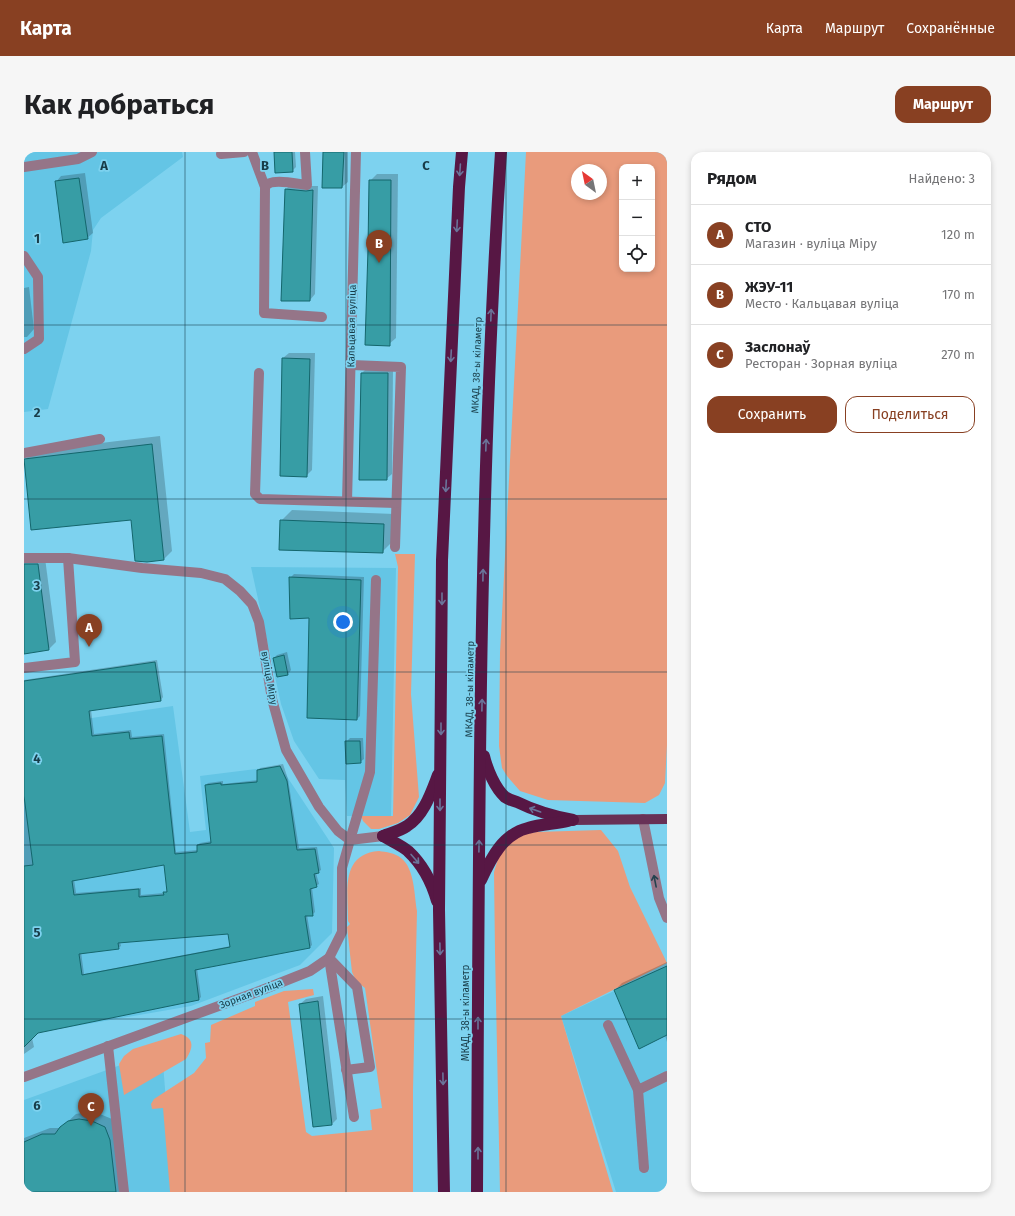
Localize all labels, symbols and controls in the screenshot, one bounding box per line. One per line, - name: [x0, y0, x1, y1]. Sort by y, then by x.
- text: Карта: [20, 17, 72, 40]
- text: Карта: [766, 20, 803, 37]
- text: Маршрут: [825, 20, 884, 37]
- text: Сохранённые: [906, 20, 995, 37]
- button: Маршрут: [895, 86, 991, 123]
- text: Как добраться: [24, 88, 214, 121]
- text: A: [99, 158, 108, 173]
- text: B: [261, 158, 269, 173]
- text: C: [422, 158, 430, 173]
- one-way arrow: [457, 163, 464, 176]
- north arrow: [571, 164, 607, 200]
- map controls: [619, 164, 655, 272]
- button: +: [619, 164, 655, 200]
- text: Рядом: [707, 168, 757, 189]
- text: Найдено: 3: [909, 171, 975, 186]
- button: −: [619, 200, 655, 236]
- text: СТО: [745, 218, 771, 236]
- one-way arrow: [453, 219, 461, 232]
- text: A: [716, 227, 724, 242]
- text: 120 m: [941, 227, 975, 242]
- pin: B: [366, 230, 392, 263]
- text: 1: [34, 231, 40, 246]
- button: locate: [619, 236, 655, 272]
- text: Магазин · вуліца Міру: [745, 236, 877, 251]
- text: ЖЭУ-11: [745, 278, 793, 296]
- street label: Кальцавая вуліца: [344, 284, 359, 367]
- text: B: [716, 287, 724, 302]
- text: 170 m: [942, 287, 975, 302]
- text: Место · Кальцавая вуліца: [745, 296, 899, 311]
- one-way arrow: [487, 309, 495, 322]
- street label: МКАД, 38-ы кіламетр: [468, 316, 485, 414]
- text: Заслонаў: [745, 338, 810, 356]
- text: C: [716, 347, 724, 362]
- text: 270 m: [941, 347, 975, 362]
- one-way arrow: [448, 349, 455, 362]
- text: Ресторан · Зорная вуліца: [745, 356, 898, 371]
- button: Сохранить: [707, 396, 837, 433]
- button: Поделиться: [845, 396, 975, 433]
- text: 2: [34, 405, 41, 420]
- one-way arrow: [482, 439, 490, 452]
- one-way arrow: [442, 479, 449, 492]
- one-way arrow: [479, 569, 487, 582]
- text: 3: [33, 578, 41, 593]
- one-way arrow: [438, 592, 446, 605]
- your location: [333, 612, 353, 632]
- pin: A: [76, 614, 102, 647]
- street label: МКАД, 38-ы кіламетр: [462, 640, 477, 737]
- street label: вуліца Міру: [258, 650, 281, 706]
- one-way arrow: [478, 699, 485, 712]
- one-way arrow: [437, 722, 445, 735]
- text: 4: [33, 751, 41, 766]
- one-way arrow: [436, 798, 444, 811]
- one-way arrow: [529, 806, 542, 813]
- one-way arrow: [476, 840, 483, 853]
- one-way arrow: [410, 854, 419, 864]
- one-way arrow: [651, 875, 659, 888]
- text: 5: [34, 925, 41, 940]
- one-way arrow: [436, 942, 444, 955]
- street label: МКАД, 38-ы кіламетр: [459, 965, 472, 1061]
- street label: Зорная вуліца: [217, 976, 284, 1012]
- one-way arrow: [474, 1017, 482, 1030]
- one-way arrow: [439, 1072, 447, 1085]
- pin: C: [78, 1093, 104, 1126]
- text: 6: [33, 1098, 41, 1113]
- one-way arrow: [474, 1147, 482, 1160]

